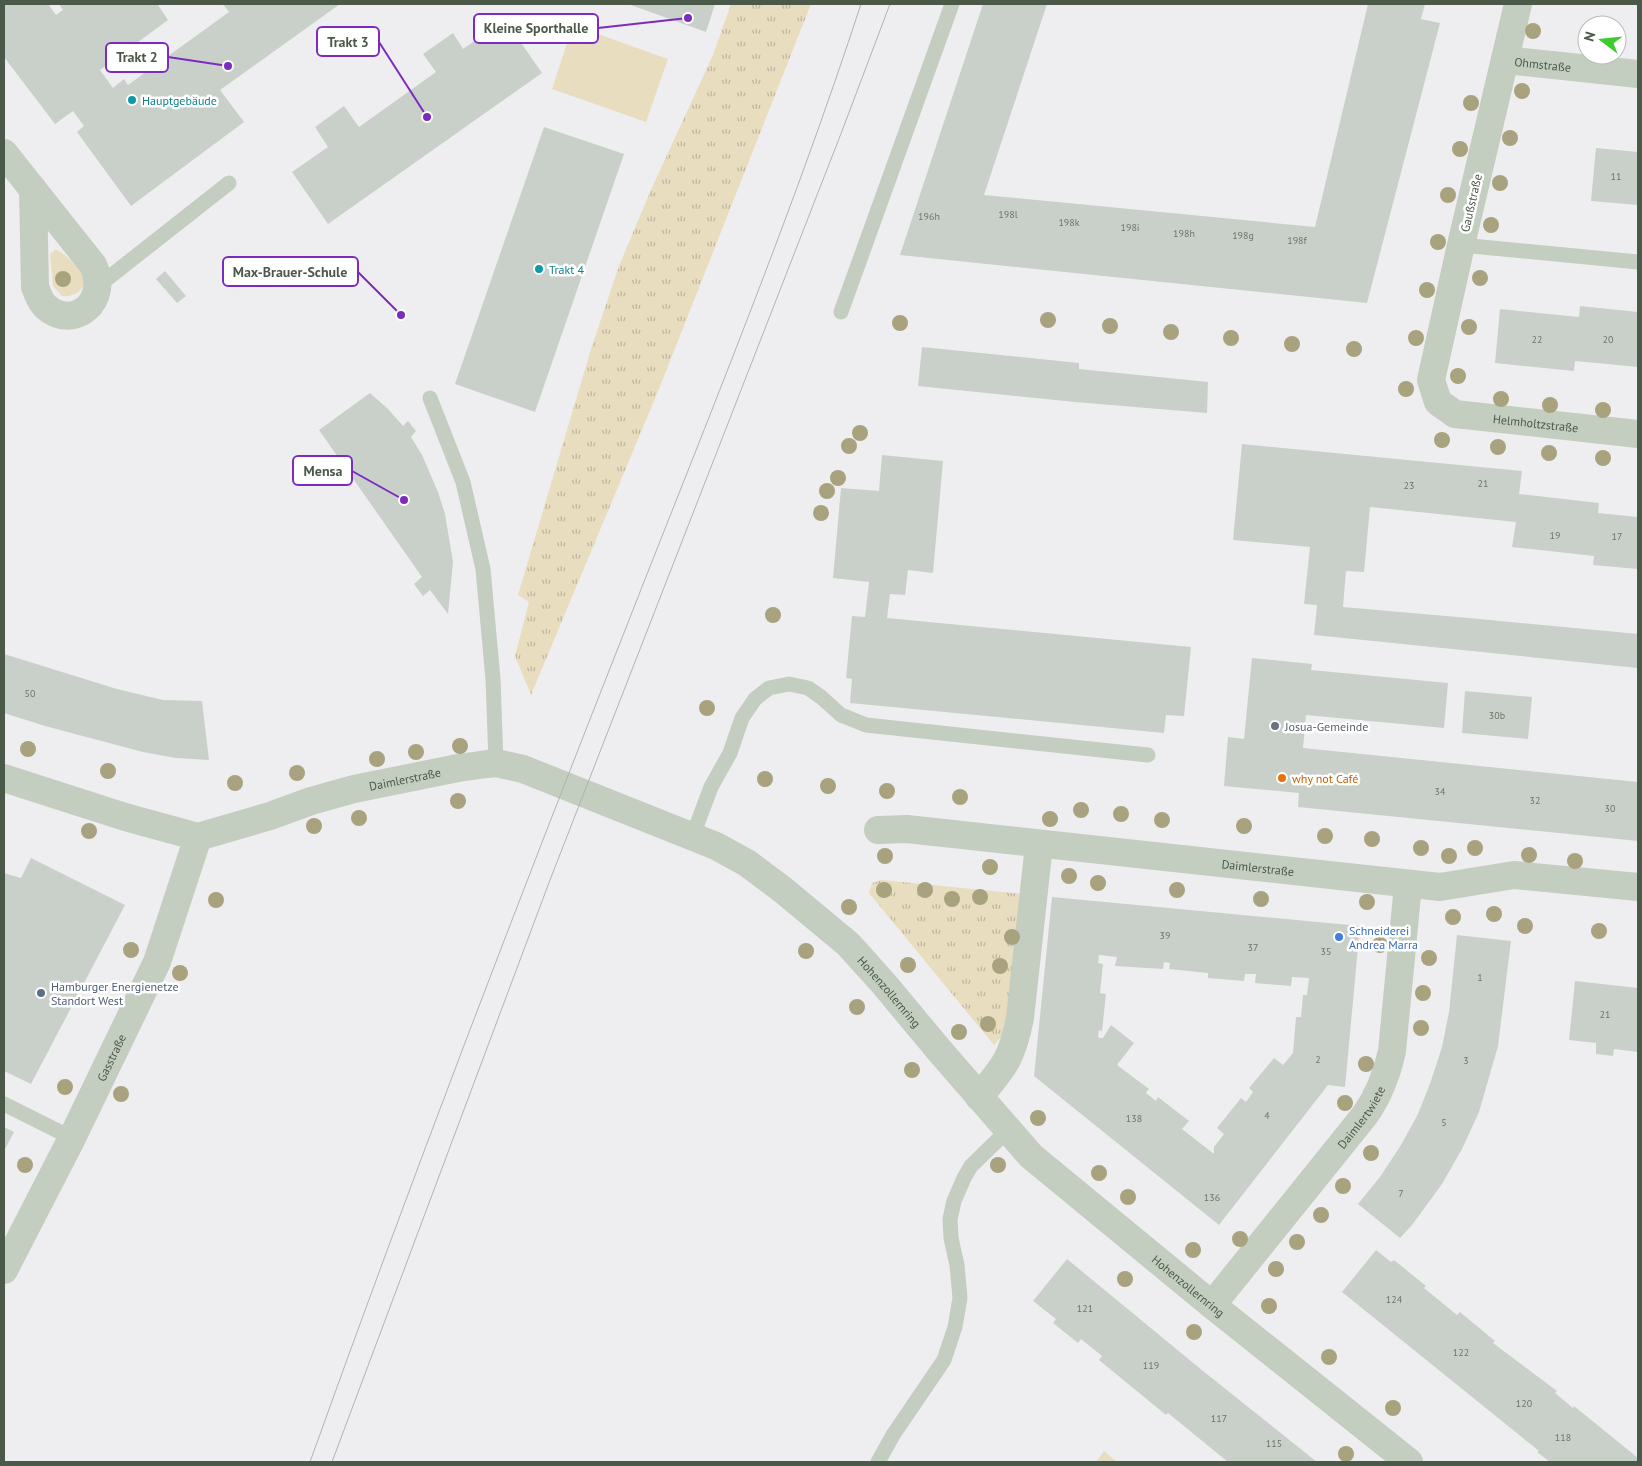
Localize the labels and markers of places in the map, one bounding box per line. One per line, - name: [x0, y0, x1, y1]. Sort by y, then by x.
- callout: Kleine Sporthalle: [474, 14, 598, 43]
- callout: Trakt 3: [317, 27, 379, 56]
- callout: Trakt 2: [106, 43, 168, 72]
- place label: Hauptgebäude: [142, 93, 217, 108]
- marker: Hauptgebäude: [126, 94, 138, 106]
- callout: Max-Brauer-Schule: [223, 257, 358, 286]
- place label: Trakt 4: [549, 262, 584, 277]
- marker: Trakt 4: [533, 263, 545, 275]
- callout: Mensa: [293, 456, 352, 485]
- place label: Josua-Gemeinde: [1284, 719, 1368, 734]
- marker: Josua-Gemeinde: [1269, 720, 1281, 732]
- place label: why not Café: [1292, 771, 1358, 786]
- marker: why not Café: [1276, 772, 1288, 784]
- place label: Schneiderei Andrea Marra: [1349, 923, 1418, 952]
- marker: Schneiderei Andrea Marra: [1333, 931, 1345, 943]
- place label: Hamburger Energienetze Standort West: [51, 979, 179, 1008]
- marker: Hamburger Energienetze Standort West: [35, 987, 47, 999]

